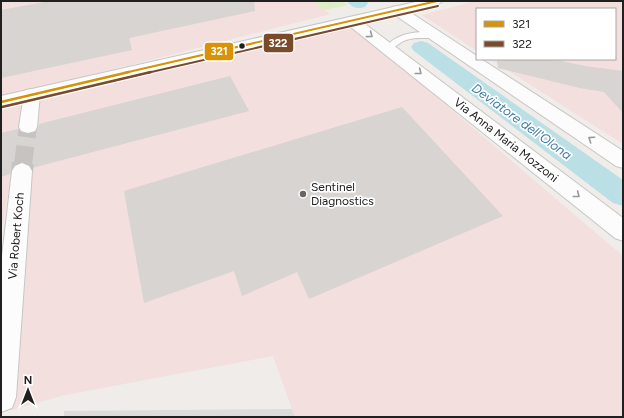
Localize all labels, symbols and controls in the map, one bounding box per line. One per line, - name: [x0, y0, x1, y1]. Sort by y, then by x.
- legend: [476, 8, 616, 60]
- text: 321: [512, 17, 530, 31]
- one-way arrow: [366, 30, 373, 37]
- line badge: 322: [263, 33, 294, 53]
- text: 322: [269, 37, 287, 50]
- text: 322: [512, 37, 532, 51]
- unlabelled marker: [237, 41, 247, 51]
- line badge: 321: [204, 42, 234, 61]
- text: 321: [210, 45, 228, 58]
- one-way arrow: [415, 68, 422, 75]
- water label: Deviatore dell'Olona: [469, 80, 575, 163]
- street label: Via Anna Maria Mozzoni: [451, 95, 561, 185]
- one-way arrow: [588, 137, 595, 144]
- place label: Sentinel Diagnostics: [311, 180, 374, 208]
- marker: Sentinel Diagnostics: [298, 189, 308, 199]
- one-way arrow: [573, 191, 580, 198]
- street label: Via Robert Koch: [5, 192, 27, 280]
- north arrow: [8, 370, 48, 410]
- text: N: [24, 374, 32, 387]

